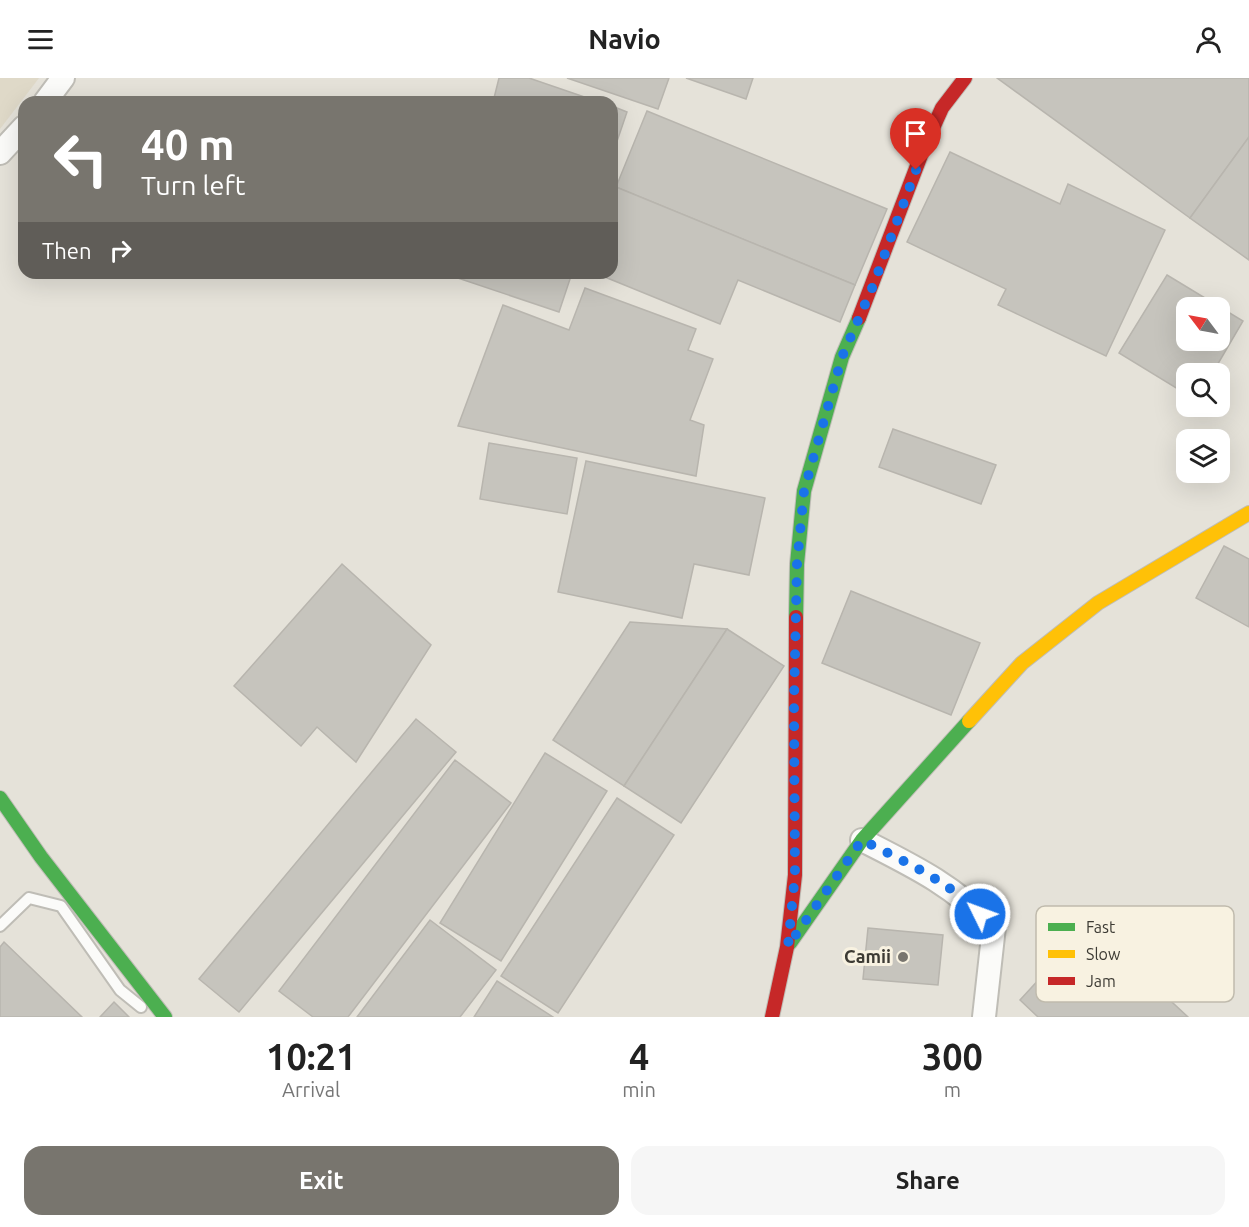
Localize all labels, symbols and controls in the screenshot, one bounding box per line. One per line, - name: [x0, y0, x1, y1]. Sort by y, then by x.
- icon: menu: [24, 23, 57, 56]
- icon: person: [1192, 23, 1225, 56]
- text: Navio: [588, 24, 661, 54]
- pin: [890, 108, 941, 170]
- icon: arrive: [899, 117, 932, 150]
- icon: left: [42, 120, 120, 198]
- text: 40 m: [141, 121, 235, 168]
- text: Turn left: [141, 170, 245, 200]
- icon: right: [104, 234, 137, 267]
- text: Then: [42, 238, 92, 263]
- north arrow: [1176, 297, 1230, 351]
- map controls: [1176, 297, 1230, 483]
- button: search: [1176, 363, 1230, 417]
- button: layers: [1176, 429, 1230, 483]
- position arrow: [948, 882, 1012, 946]
- legend: [1036, 906, 1234, 1002]
- text: Fast: [1086, 918, 1116, 936]
- text: Slow: [1086, 945, 1121, 963]
- place label: Camii: [844, 946, 891, 966]
- marker: Camii: [896, 950, 910, 964]
- text: Jam: [1086, 972, 1116, 990]
- text: 10:21: [266, 1036, 356, 1077]
- text: 4: [629, 1036, 649, 1077]
- text: 300: [922, 1036, 983, 1077]
- text: Arrival: [282, 1078, 340, 1101]
- text: min: [622, 1078, 656, 1101]
- text: m: [944, 1078, 961, 1101]
- button: Exit: [24, 1146, 619, 1215]
- button: Share: [631, 1146, 1225, 1215]

